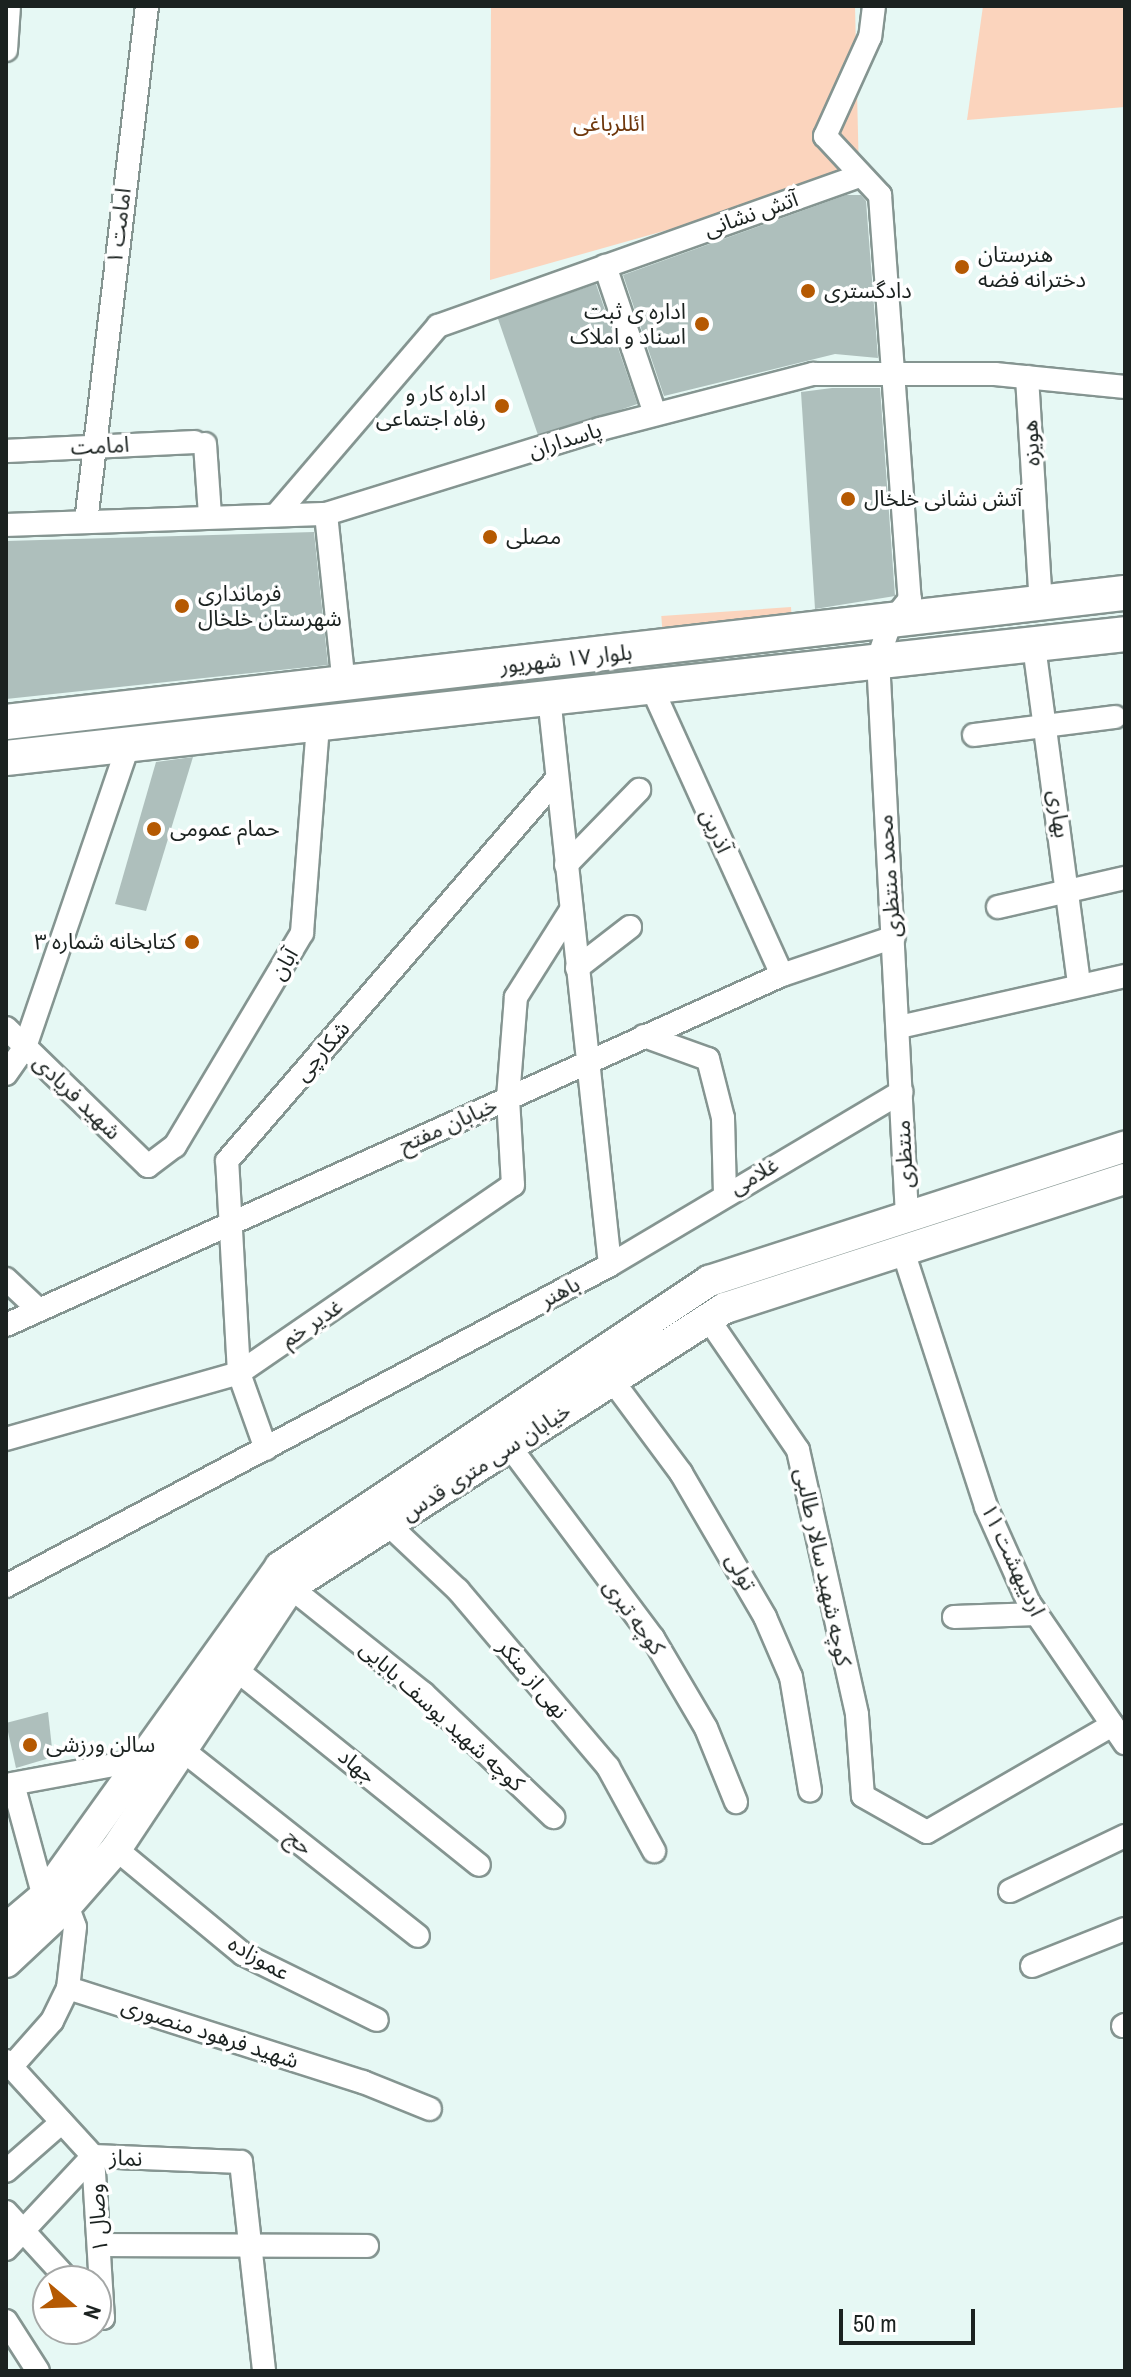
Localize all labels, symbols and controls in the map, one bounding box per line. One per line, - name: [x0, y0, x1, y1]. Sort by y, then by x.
- park label: ائللرباغی: [573, 111, 645, 137]
- street label: امامت ۱: [101, 186, 137, 266]
- street label: آتش نشانی: [700, 186, 802, 242]
- place label: هنرستان دخترانه فضه: [978, 241, 1086, 292]
- marker: هنرستان دخترانه فضه: [953, 258, 971, 276]
- place label: دادگستری: [824, 278, 912, 304]
- marker: دادگستری: [799, 282, 817, 300]
- place label: اداره ی ثبت اسناد و املاک: [570, 298, 686, 350]
- marker: اداره ی ثبت اسناد و املاک: [693, 315, 711, 333]
- place label: اداره کار و رفاه اجتماعی: [376, 380, 486, 432]
- marker: اداره کار و رفاه اجتماعی: [493, 397, 511, 415]
- street label: پاسداران: [525, 416, 605, 464]
- street label: هویزه: [1017, 419, 1045, 467]
- street label: امامت: [70, 431, 130, 461]
- place label: آتش نشانی خلخال: [864, 486, 1022, 512]
- marker: آتش نشانی خلخال: [839, 490, 857, 508]
- place label: مصلی: [506, 524, 561, 550]
- marker: مصلی: [481, 528, 499, 546]
- place label: فرمانداری شهرستان خلخال: [198, 580, 342, 632]
- marker: فرمانداری شهرستان خلخال: [173, 597, 191, 615]
- street label: بلوار ١٧ شهریور: [499, 639, 633, 679]
- street label: بهاری: [1043, 788, 1075, 840]
- street label: آذرین: [695, 805, 737, 857]
- street label: محمد منتظری: [872, 814, 906, 938]
- place label: حمام عمومی: [170, 816, 280, 842]
- marker: حمام عمومی: [145, 820, 163, 838]
- place label: کتابخانه شماره ۳: [34, 929, 176, 955]
- marker: کتابخانه شماره ۳: [183, 933, 201, 951]
- street label: آبان: [264, 943, 304, 985]
- street label: شکارچی: [289, 1015, 355, 1087]
- street label: شهید فریادی: [28, 1049, 126, 1145]
- street label: خیابان مفتح: [395, 1092, 501, 1158]
- street label: منتظری: [889, 1119, 919, 1189]
- street label: غلامی: [725, 1152, 783, 1200]
- street label: باهنر: [536, 1271, 584, 1313]
- street label: غدیر خم: [276, 1293, 348, 1353]
- street label: خیابان سی متری قدس: [396, 1397, 576, 1527]
- street label: کوچه شهید سالار طالبی: [789, 1466, 857, 1668]
- street label: ۱۱ اردیبهشت: [975, 1499, 1051, 1621]
- street label: تولی: [720, 1549, 762, 1595]
- street label: کوچه تبری: [598, 1574, 670, 1660]
- street label: نهی از منکر: [492, 1634, 574, 1724]
- street label: کوچه شهید یوسف بابایی: [354, 1635, 530, 1797]
- place label: سالن ورزشی: [46, 1732, 155, 1758]
- marker: سالن ورزشی: [21, 1736, 39, 1754]
- street label: جهاد: [333, 1743, 381, 1789]
- street label: حج: [280, 1823, 318, 1861]
- street label: عموزاده: [224, 1930, 294, 1986]
- street label: شهید فرهود منصوری: [118, 1992, 302, 2074]
- street label: نماز: [109, 2144, 143, 2172]
- street label: وصال ۱: [82, 2183, 114, 2253]
- north arrow: [32, 2265, 112, 2345]
- scale bar: [843, 2293, 979, 2343]
- text: N: [76, 2301, 109, 2323]
- text: 50 m: [853, 2307, 897, 2339]

